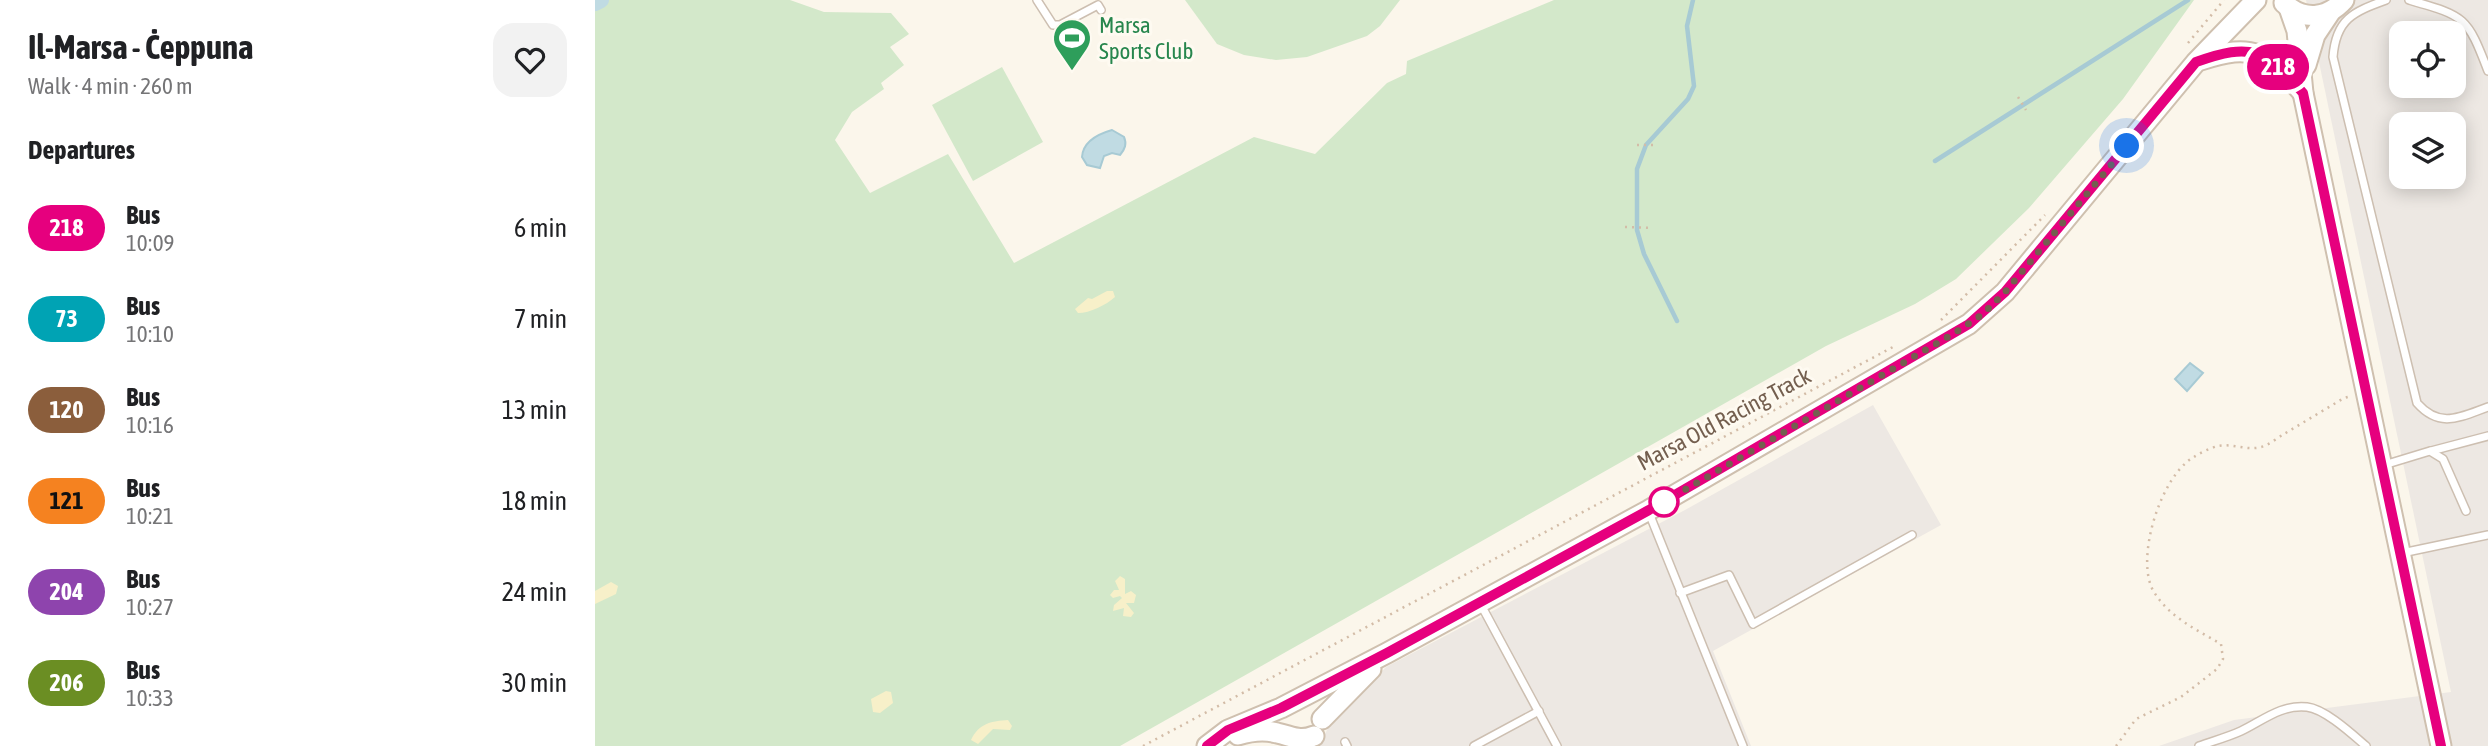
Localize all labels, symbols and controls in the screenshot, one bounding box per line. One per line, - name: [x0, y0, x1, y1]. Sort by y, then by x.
- place label: Marsa Sports Club: [1099, 12, 1193, 64]
- sports icon: Marsa Sports Club: [1051, 17, 1093, 72]
- map controls: [2389, 21, 2466, 189]
- button: locate: [2389, 21, 2466, 98]
- button: heart: [493, 23, 567, 97]
- text: Il-Marsa - Ċeppuna: [28, 28, 253, 66]
- line badge: 218: [2238, 44, 2318, 90]
- text: 218: [2261, 53, 2295, 80]
- text: Walk · 4 min · 260 m: [28, 73, 192, 99]
- button: layers: [2389, 112, 2466, 189]
- your location: [2109, 128, 2144, 163]
- text: Departures: [28, 135, 135, 165]
- text: Bus: [126, 200, 160, 230]
- text: 6 min: [514, 213, 567, 243]
- text: 218: [50, 214, 83, 241]
- text: 10:09: [126, 230, 174, 256]
- text: Bus: [126, 291, 160, 321]
- text: 7 min: [514, 304, 567, 334]
- text: 73: [55, 305, 78, 332]
- text: 10:10: [126, 321, 174, 347]
- street label: Marsa Old Racing Track: [1633, 362, 1815, 476]
- text: Bus: [126, 382, 160, 412]
- text: 13 min: [502, 395, 567, 425]
- text: 120: [50, 396, 83, 423]
- text: 10:16: [126, 412, 174, 438]
- text: Bus: [126, 473, 160, 503]
- text: 18 min: [502, 486, 567, 516]
- text: 121: [50, 487, 83, 514]
- unlabelled marker: [1649, 487, 1679, 517]
- text: 10:21: [126, 503, 174, 529]
- text: Bus: [126, 564, 160, 594]
- text: 24 min: [502, 577, 567, 607]
- text: 204: [50, 578, 83, 605]
- text: 10:27: [126, 594, 174, 620]
- text: Bus: [126, 655, 160, 685]
- text: 30 min: [502, 668, 567, 698]
- text: 206: [50, 669, 83, 696]
- text: 10:33: [126, 685, 174, 711]

